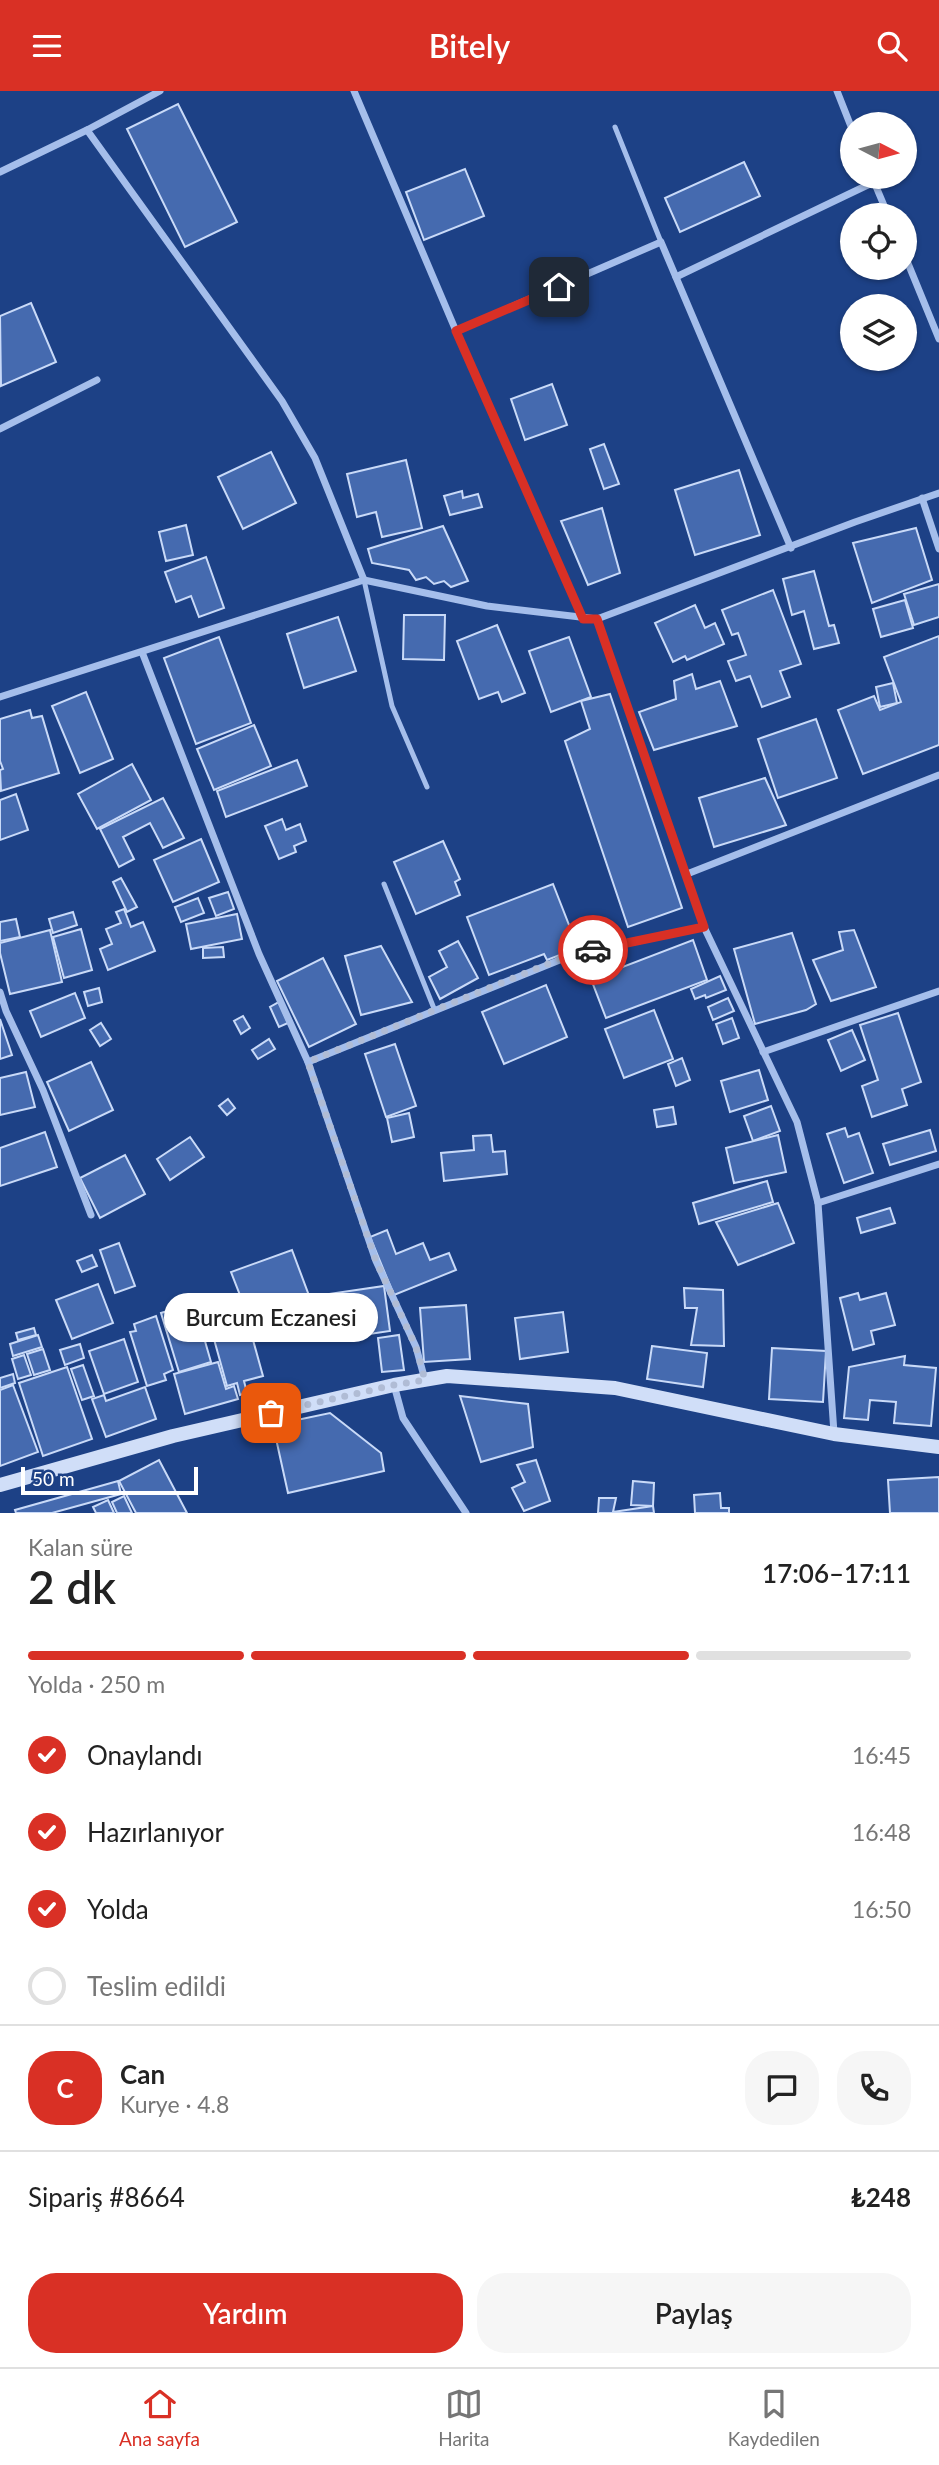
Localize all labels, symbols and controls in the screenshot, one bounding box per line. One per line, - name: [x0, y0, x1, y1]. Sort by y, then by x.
- text: Bitely: [429, 26, 510, 65]
- icon: menu: [28, 27, 66, 65]
- icon: search: [873, 27, 911, 65]
- north arrow: [840, 112, 917, 189]
- map controls: [840, 112, 917, 371]
- button: locate: [840, 203, 917, 280]
- pin: [529, 257, 589, 317]
- icon: home: [540, 268, 578, 306]
- button: layers: [840, 294, 917, 371]
- courier: [558, 915, 628, 985]
- icon: car: [574, 931, 612, 969]
- callout: Burcum Eczanesi: [164, 1294, 378, 1343]
- text: Burcum Eczanesi: [185, 1303, 357, 1331]
- pin: [241, 1383, 301, 1443]
- icon: bag: [252, 1394, 290, 1432]
- scale bar: [21, 1464, 198, 1496]
- text: 50 m: [32, 1467, 75, 1490]
- text: Kalan süre: [28, 1533, 133, 1561]
- text: 17:06–17:11: [762, 1557, 911, 1589]
- text: 2 dk: [28, 1559, 116, 1614]
- text: Yolda · 250 m: [28, 1670, 165, 1698]
- icon: check: [28, 1736, 66, 1774]
- text: Onaylandı: [87, 1739, 202, 1771]
- text: 16:45: [852, 1741, 911, 1769]
- icon: check: [28, 1813, 66, 1851]
- text: Hazırlanıyor: [87, 1816, 224, 1848]
- text: 16:48: [852, 1818, 911, 1846]
- icon: check: [28, 1890, 66, 1928]
- text: Yolda: [87, 1893, 149, 1925]
- text: 16:50: [852, 1895, 911, 1923]
- text: Teslim edildi: [87, 1970, 226, 2002]
- button: chat: [745, 2051, 819, 2125]
- button: phone: [837, 2051, 911, 2125]
- text: Can: [120, 2058, 165, 2090]
- text: C: [56, 2072, 74, 2104]
- text: Kurye · 4.8: [120, 2090, 229, 2118]
- text: Sipariş #8664: [28, 2181, 185, 2213]
- text: ₺248: [851, 2181, 911, 2213]
- button: Yardım: [28, 2273, 463, 2353]
- button: Paylaş: [477, 2273, 911, 2353]
- tab: Ana sayfa: [119, 2385, 200, 2450]
- tab: Harita: [438, 2385, 490, 2450]
- tab: Kaydedilen: [728, 2385, 820, 2450]

